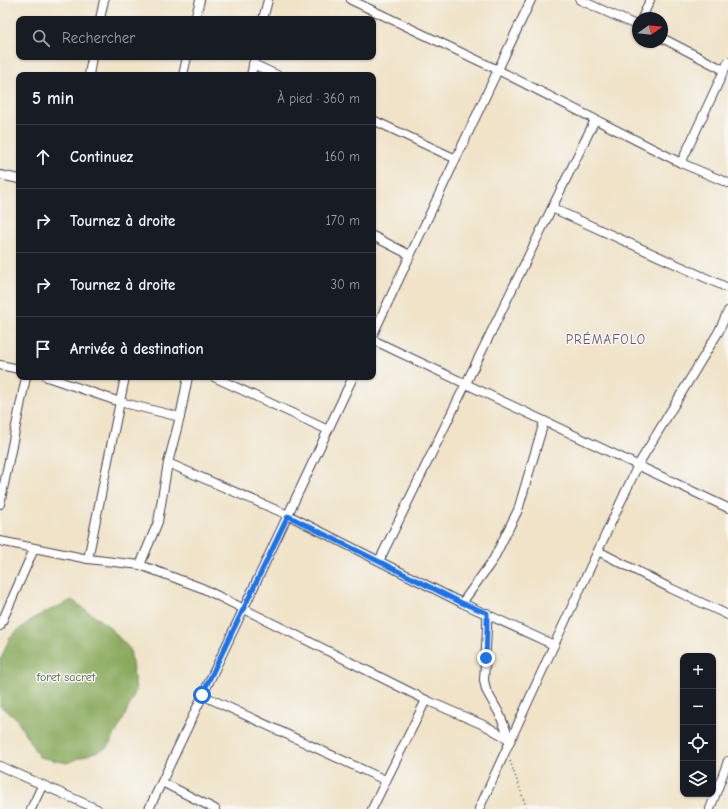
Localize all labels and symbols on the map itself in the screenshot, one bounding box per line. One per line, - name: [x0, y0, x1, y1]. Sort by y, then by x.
- north arrow: [632, 12, 668, 48]
- district label: PRÉMAFOLO: [566, 331, 646, 347]
- route end: [477, 649, 495, 667]
- park label: foret sacret: [36, 670, 96, 684]
- route start: [193, 686, 211, 704]

